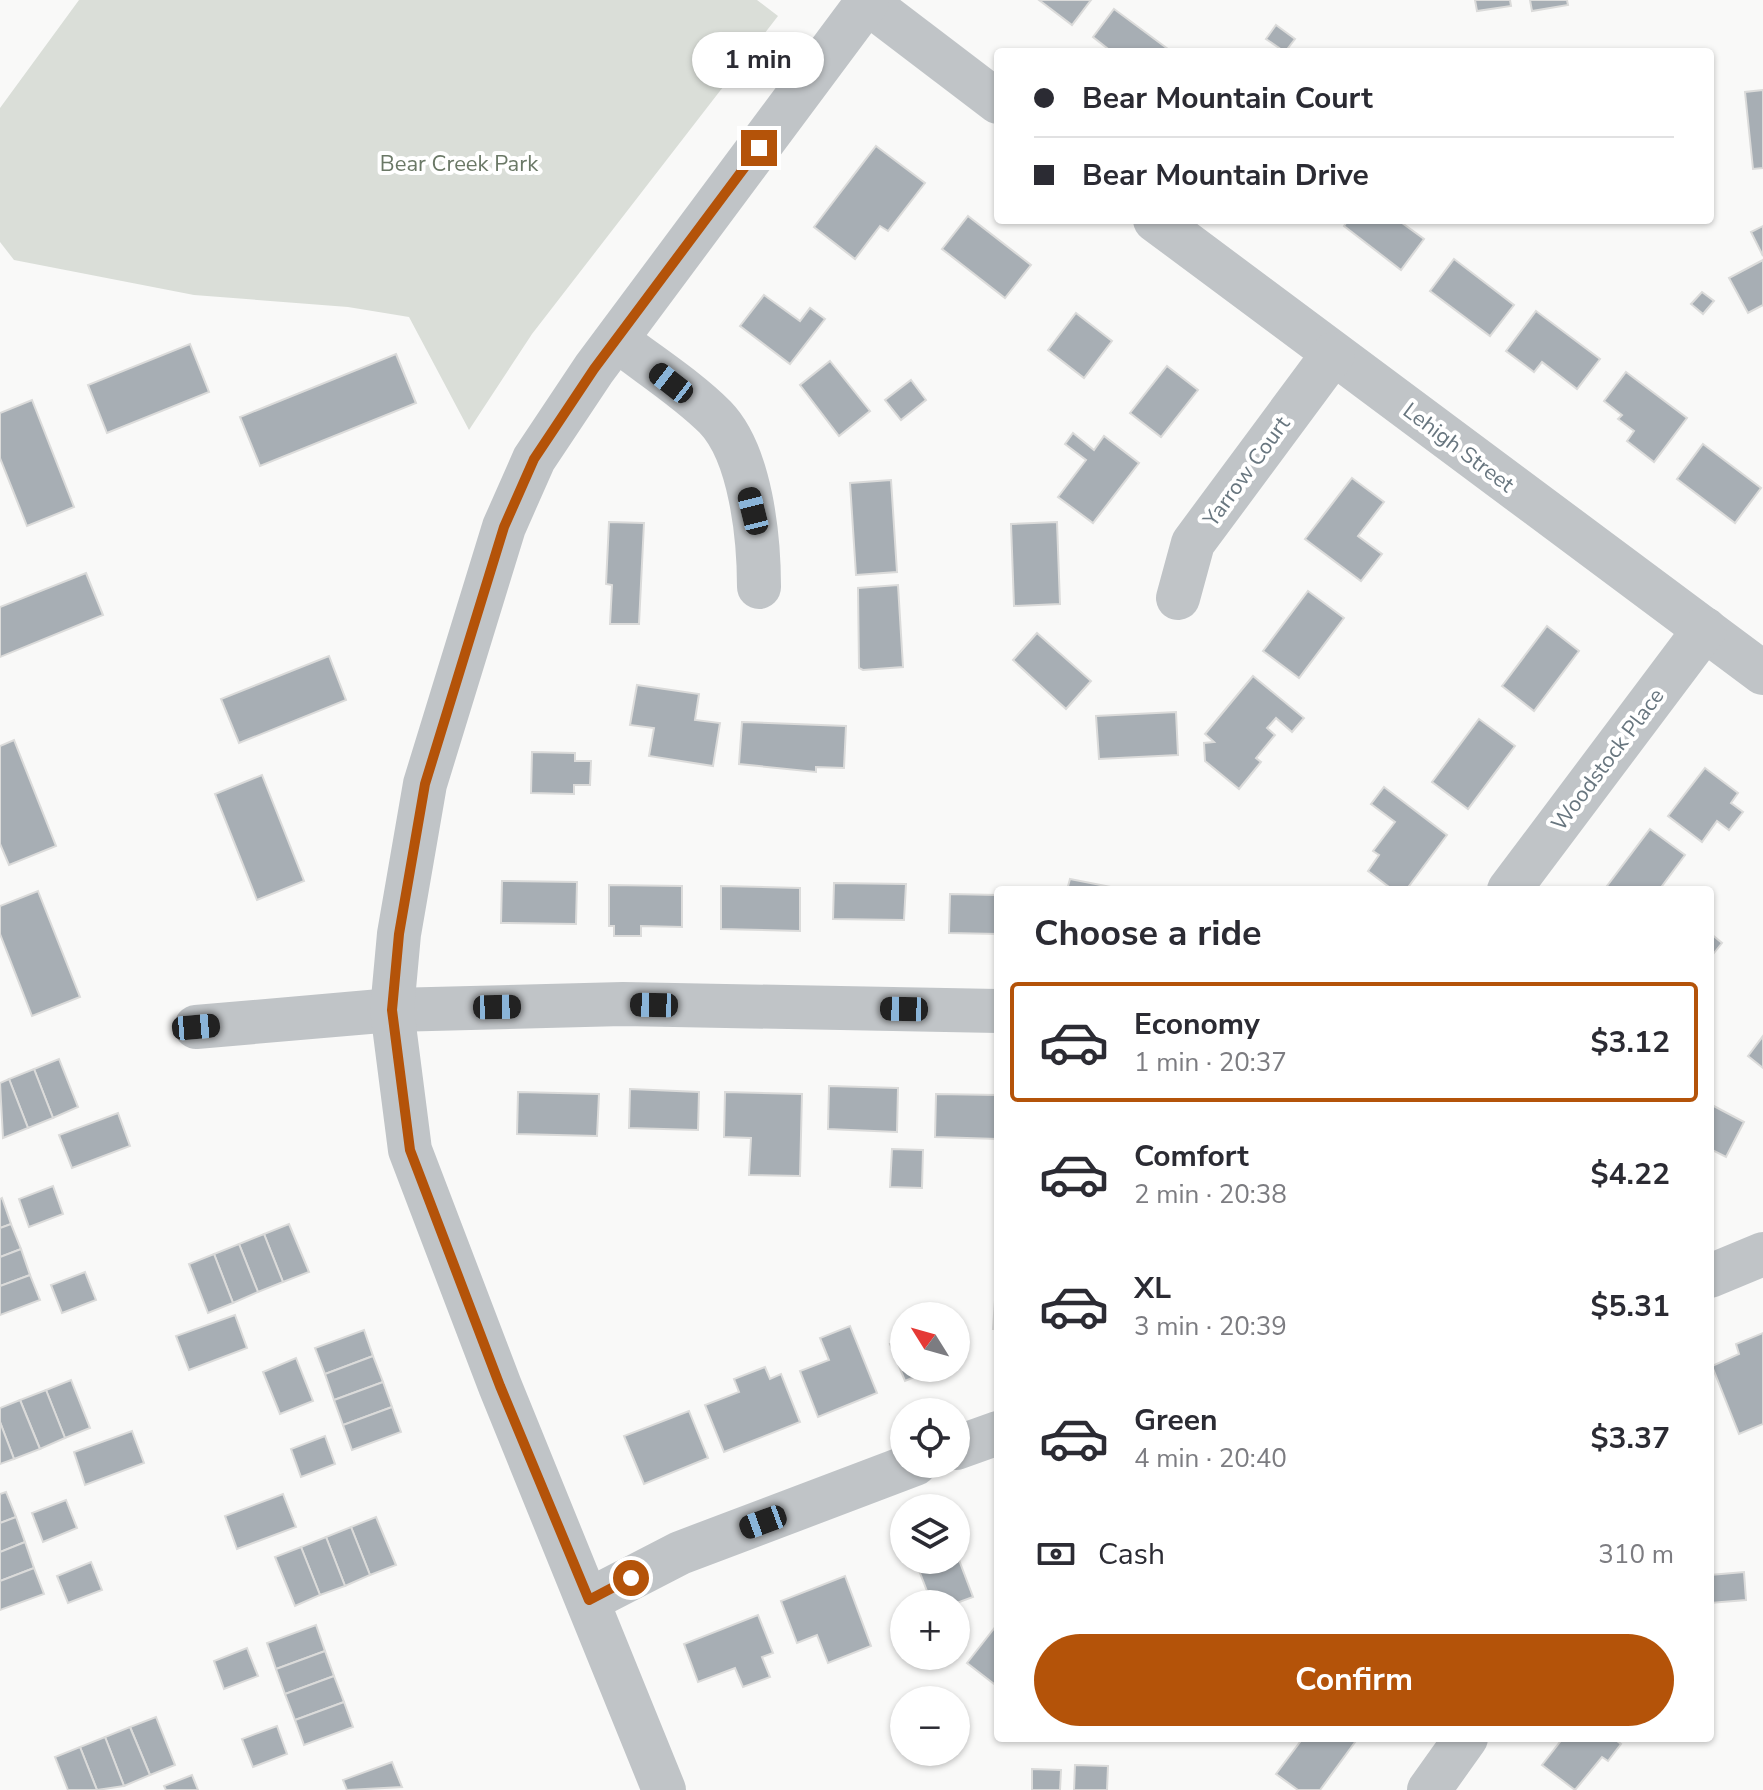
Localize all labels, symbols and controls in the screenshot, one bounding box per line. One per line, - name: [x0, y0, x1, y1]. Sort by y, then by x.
- callout: 1 min: [693, 32, 825, 88]
- text: 1 min: [724, 42, 792, 77]
- text: Bear Mountain Court: [1082, 78, 1373, 119]
- route end: [741, 130, 777, 166]
- park label: Bear Creek Park: [380, 149, 539, 179]
- text: Bear Mountain Drive: [1082, 155, 1369, 196]
- car: [645, 359, 697, 407]
- street label: Lehigh Street: [1397, 396, 1520, 500]
- street label: Yarrow Court: [1196, 410, 1297, 534]
- car: [736, 485, 770, 537]
- street label: Woodstock Place: [1544, 682, 1671, 837]
- text: Choose a ride: [1034, 909, 1262, 958]
- car: [630, 993, 678, 1017]
- car: [473, 995, 521, 1019]
- car: [880, 997, 928, 1021]
- text: Economy: [1134, 1004, 1260, 1045]
- icon: car: [1038, 1006, 1110, 1078]
- car: [171, 1013, 221, 1041]
- text: $3.12: [1591, 1022, 1670, 1063]
- text: 1 min · 20:37: [1134, 1045, 1287, 1080]
- text: Comfort: [1134, 1136, 1249, 1177]
- icon: car: [1038, 1138, 1110, 1210]
- text: $4.22: [1591, 1154, 1670, 1195]
- text: 2 min · 20:38: [1134, 1177, 1287, 1212]
- text: XL: [1134, 1268, 1171, 1309]
- icon: car: [1038, 1270, 1110, 1342]
- text: $5.31: [1591, 1286, 1670, 1327]
- north arrow: [890, 1302, 970, 1382]
- map controls: [890, 1302, 970, 1766]
- text: 3 min · 20:39: [1134, 1309, 1287, 1344]
- button: locate: [890, 1398, 970, 1478]
- text: Green: [1134, 1400, 1218, 1441]
- icon: car: [1038, 1402, 1110, 1474]
- text: $3.37: [1591, 1418, 1670, 1459]
- text: 4 min · 20:40: [1134, 1441, 1287, 1476]
- button: layers: [890, 1494, 970, 1574]
- car: [736, 1503, 790, 1541]
- icon: cash: [1034, 1532, 1078, 1576]
- text: Cash: [1098, 1534, 1165, 1575]
- text: 310 m: [1598, 1537, 1674, 1572]
- route start: [613, 1560, 649, 1596]
- button: +: [890, 1590, 970, 1670]
- button: Confirm: [1034, 1634, 1674, 1726]
- button: −: [890, 1686, 970, 1766]

